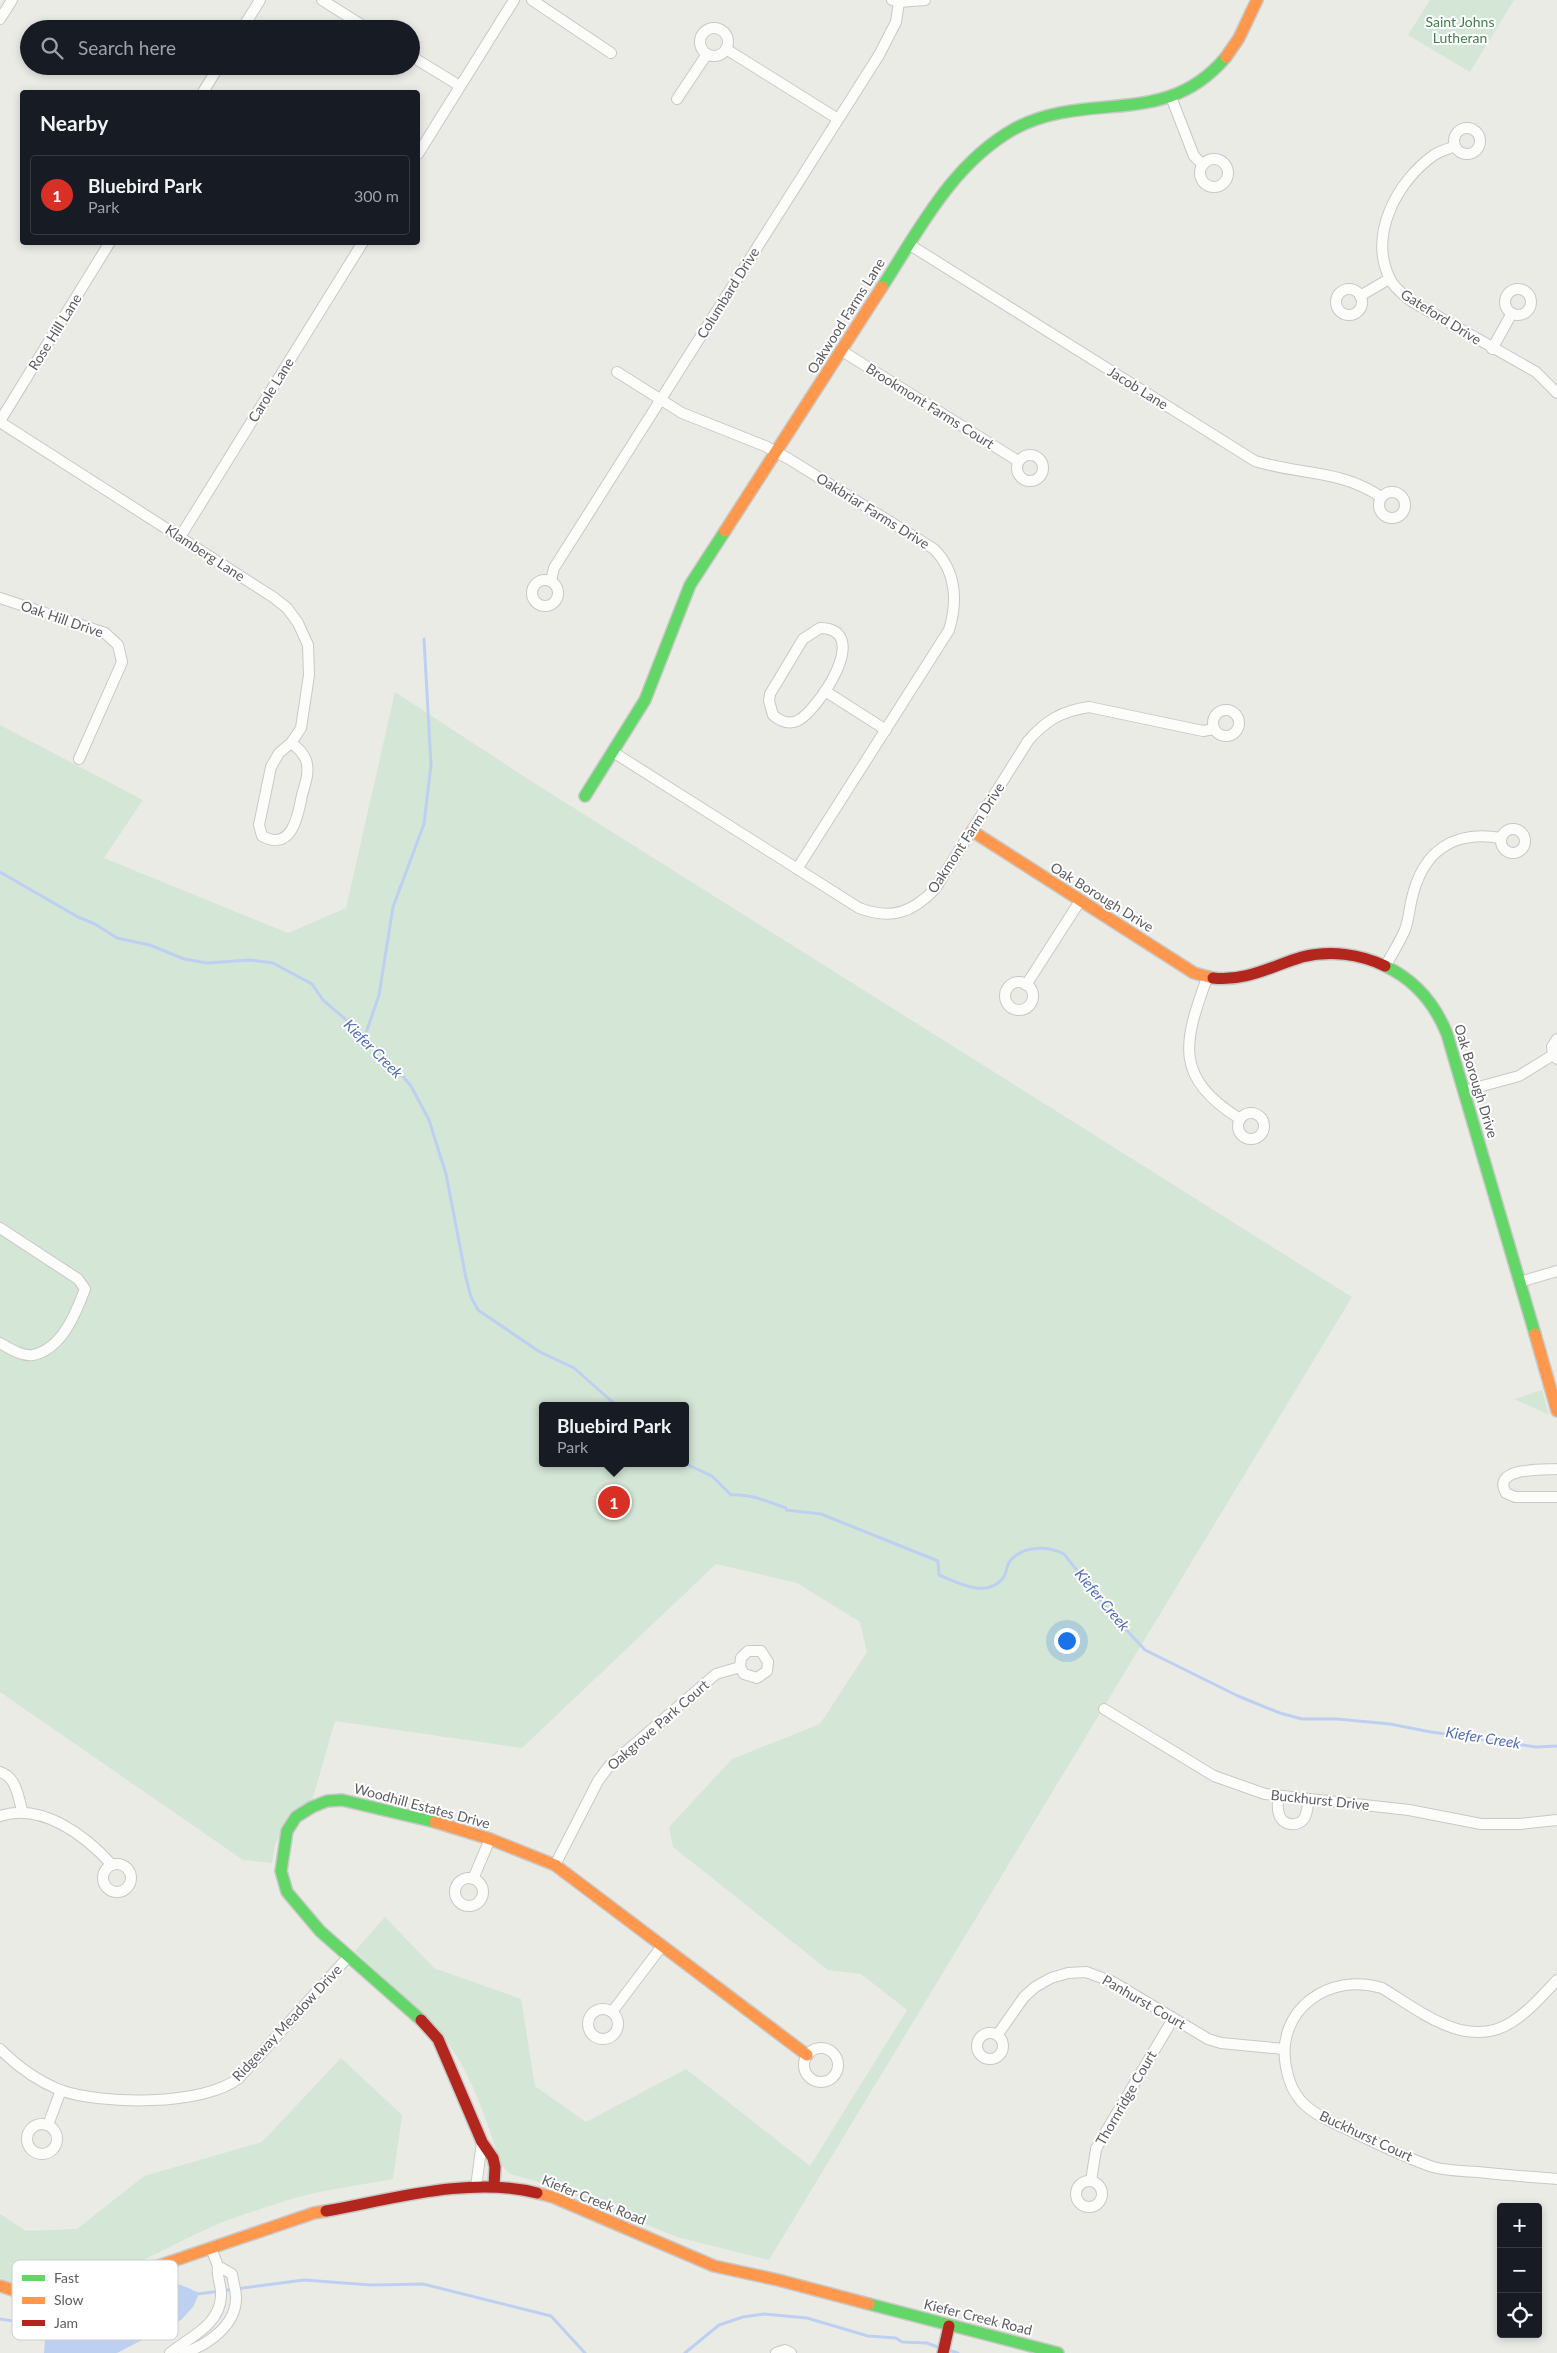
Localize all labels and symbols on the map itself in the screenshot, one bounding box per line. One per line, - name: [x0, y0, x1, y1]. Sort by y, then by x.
- park label: Saint Johns Lutheran: [1425, 13, 1495, 46]
- street label: Columbard Drive: [693, 244, 762, 341]
- street label: Oakwood Farms Lane: [803, 255, 888, 377]
- street label: Gateford Drive: [1398, 285, 1485, 348]
- street label: Rose Hill Lane: [24, 290, 85, 373]
- street label: Carole Lane: [244, 354, 297, 425]
- street label: Brookmont Farms Court: [863, 359, 997, 452]
- street label: Jacob Lane: [1105, 362, 1172, 413]
- street label: Oakbriar Farms Drive: [814, 469, 933, 552]
- street label: Klamberg Lane: [162, 521, 248, 585]
- street label: Oak Hill Drive: [19, 596, 106, 641]
- street label: Oakmont Farm Drive: [924, 779, 1008, 896]
- street label: Oak Borough Drive: [1048, 858, 1157, 935]
- water label: Kiefer Creek: [341, 1015, 407, 1082]
- street label: Oak Borough Drive: [1451, 1022, 1502, 1140]
- pin: 1: [598, 1483, 630, 1521]
- water label: Kiefer Creek: [1072, 1565, 1134, 1635]
- your location: [1054, 1628, 1080, 1654]
- street label: Oakgrove Park Court: [603, 1676, 712, 1773]
- water label: Kiefer Creek: [1444, 1722, 1523, 1752]
- street label: Woodhill Estates Drive: [352, 1779, 492, 1832]
- street label: Buckhurst Drive: [1270, 1786, 1370, 1813]
- street label: Ridgeway Meadow Drive: [228, 1961, 345, 2084]
- street label: Panhurst Court: [1100, 1971, 1189, 2032]
- street label: Thornridge Court: [1092, 2047, 1160, 2148]
- street label: Buckhurst Court: [1317, 2107, 1416, 2165]
- street label: Kiefer Creek Road: [540, 2171, 649, 2228]
- legend: [12, 2260, 178, 2340]
- text: Fast: [54, 2269, 79, 2286]
- text: Slow: [54, 2291, 84, 2308]
- street label: Kiefer Creek Road: [922, 2295, 1034, 2338]
- text: Jam: [54, 2314, 78, 2331]

